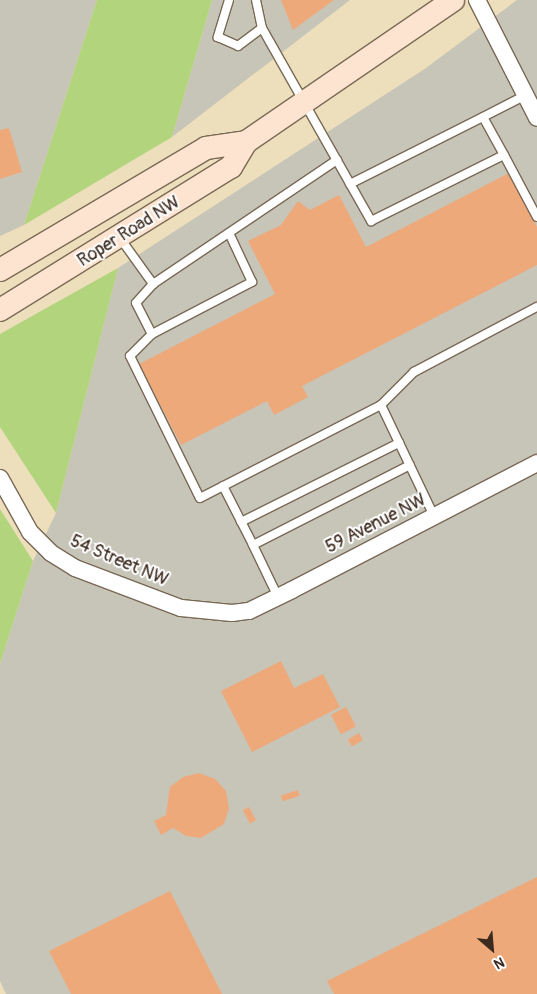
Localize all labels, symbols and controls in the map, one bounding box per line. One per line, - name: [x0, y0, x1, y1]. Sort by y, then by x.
- street label: Roper Road NW: [74, 192, 184, 272]
- street label: 59 Avenue NW: [322, 489, 430, 559]
- street label: 54 Street NW: [67, 531, 171, 591]
- north arrow: [467, 924, 517, 974]
- text: N: [491, 953, 507, 973]

